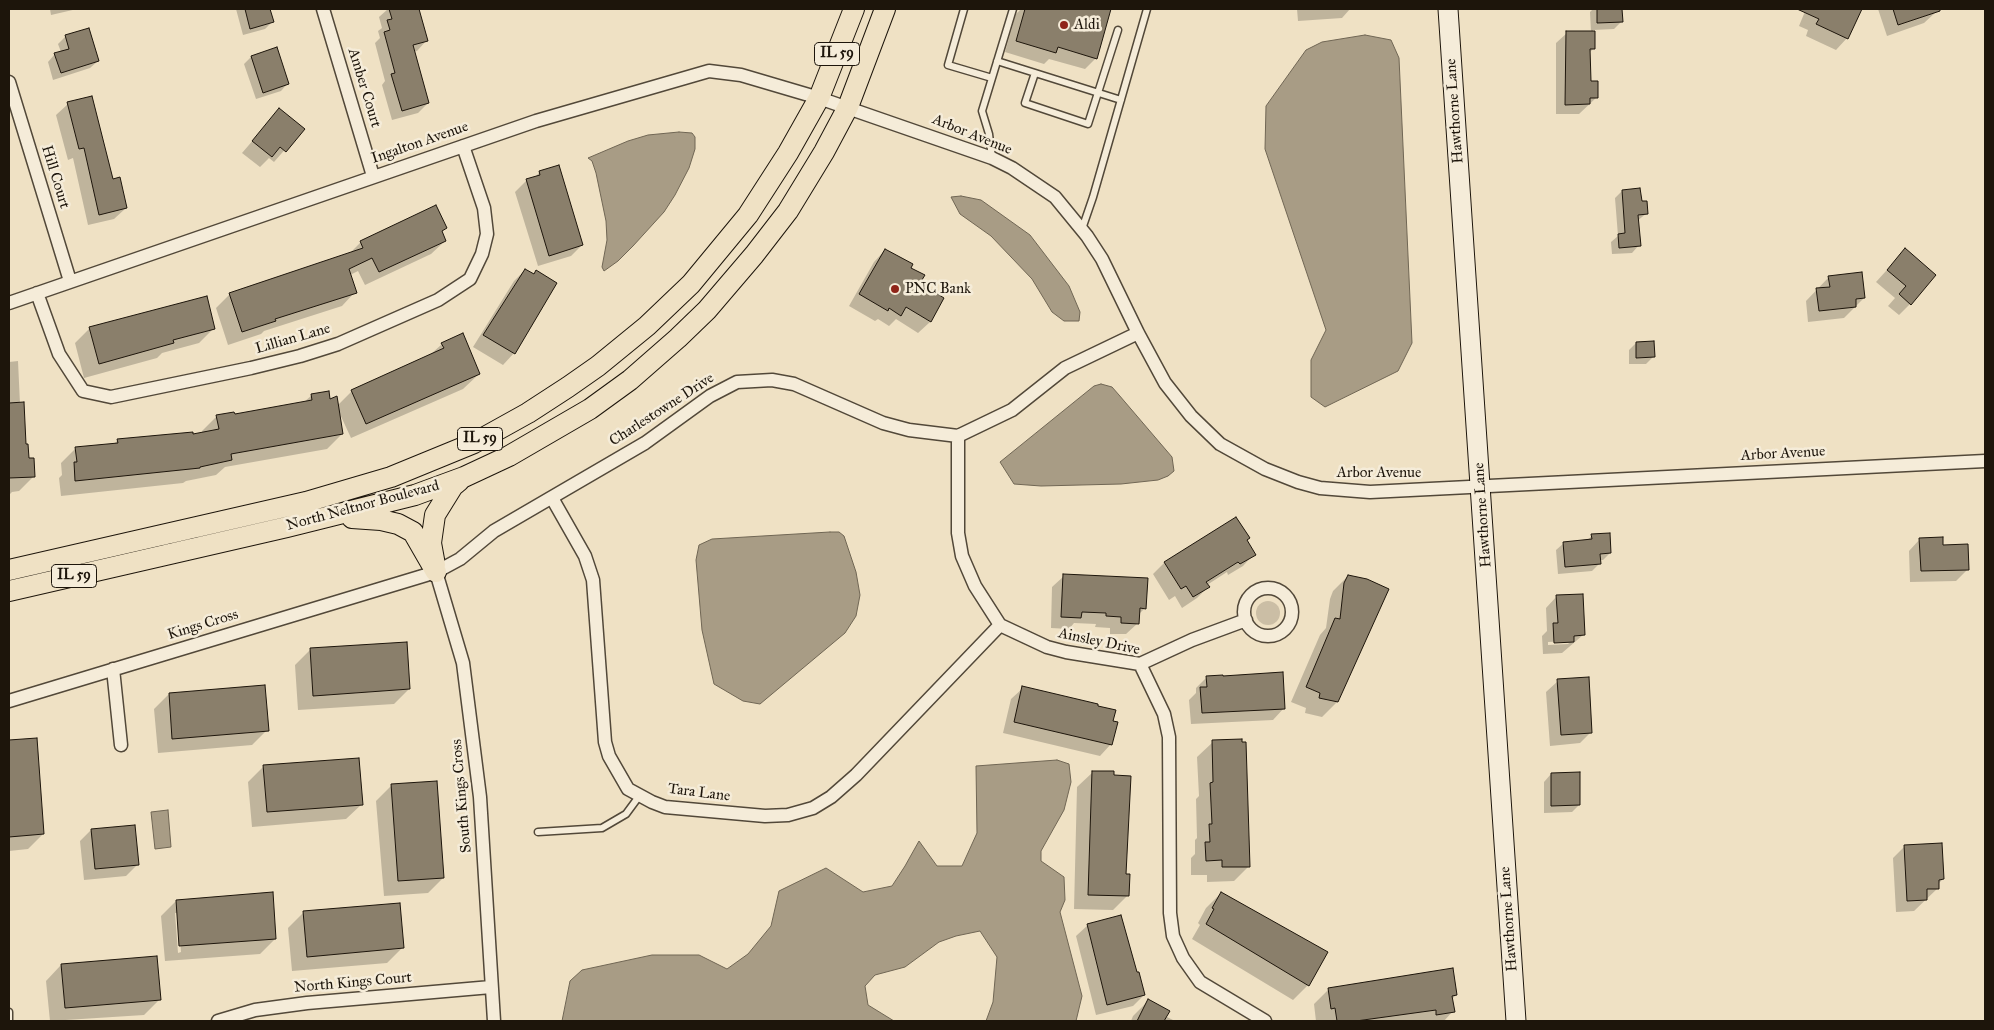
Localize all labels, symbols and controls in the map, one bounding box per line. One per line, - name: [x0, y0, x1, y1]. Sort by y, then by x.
- place label: Aldi: [1074, 16, 1100, 34]
- marker: Aldi: [1058, 19, 1070, 31]
- road number: IL 59: [814, 42, 860, 66]
- street label: Amber Court: [343, 46, 385, 130]
- street label: Hawthorne Lane: [1442, 58, 1468, 164]
- street label: Arbor Avenue: [929, 111, 1015, 159]
- street label: Ingalton Avenue: [369, 118, 471, 168]
- street label: Hill Court: [37, 143, 73, 211]
- place label: PNC Bank: [905, 280, 971, 298]
- marker: PNC Bank: [889, 283, 901, 295]
- street label: Lillian Lane: [254, 320, 332, 358]
- street label: Charlestowne Drive: [606, 369, 718, 451]
- road number: IL 59: [458, 428, 502, 450]
- street label: Arbor Avenue: [1740, 443, 1826, 465]
- street label: Hawthorne Lane: [1470, 462, 1496, 568]
- street label: Arbor Avenue: [1337, 464, 1421, 482]
- street label: North Neltnor Boulevard: [285, 477, 441, 535]
- road number: IL 59: [52, 564, 96, 588]
- street label: Kings Cross: [165, 606, 241, 644]
- street label: Ainsley Drive: [1057, 625, 1141, 659]
- street label: South Kings Cross: [448, 738, 476, 854]
- street label: Tara Lane: [667, 780, 731, 806]
- street label: Hawthorne Lane: [1496, 866, 1522, 972]
- street label: North Kings Court: [293, 969, 413, 997]

